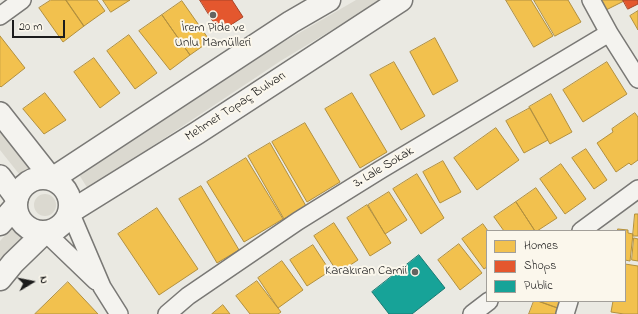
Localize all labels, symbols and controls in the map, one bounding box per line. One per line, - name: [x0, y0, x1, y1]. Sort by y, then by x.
- marker: İrem Pide ve Unlu Mamülleri: [208, 10, 218, 20]
- scale bar: [14, 12, 67, 38]
- text: 20 m: [19, 18, 42, 36]
- place label: İrem Pide ve Unlu Mamülleri: [175, 21, 251, 52]
- street label: Mehmet Topaç Bulvarı: [183, 69, 289, 145]
- street label: 3. Lale Sokak: [351, 144, 417, 192]
- legend: [486, 230, 626, 302]
- text: Homes: [524, 237, 558, 255]
- text: Shops: [524, 257, 556, 275]
- north arrow: [12, 262, 52, 302]
- place label: Karakıran Camii: [325, 264, 407, 280]
- marker: Karakıran Camii: [410, 267, 420, 277]
- text: N: [35, 275, 52, 285]
- text: Public: [524, 277, 553, 295]

